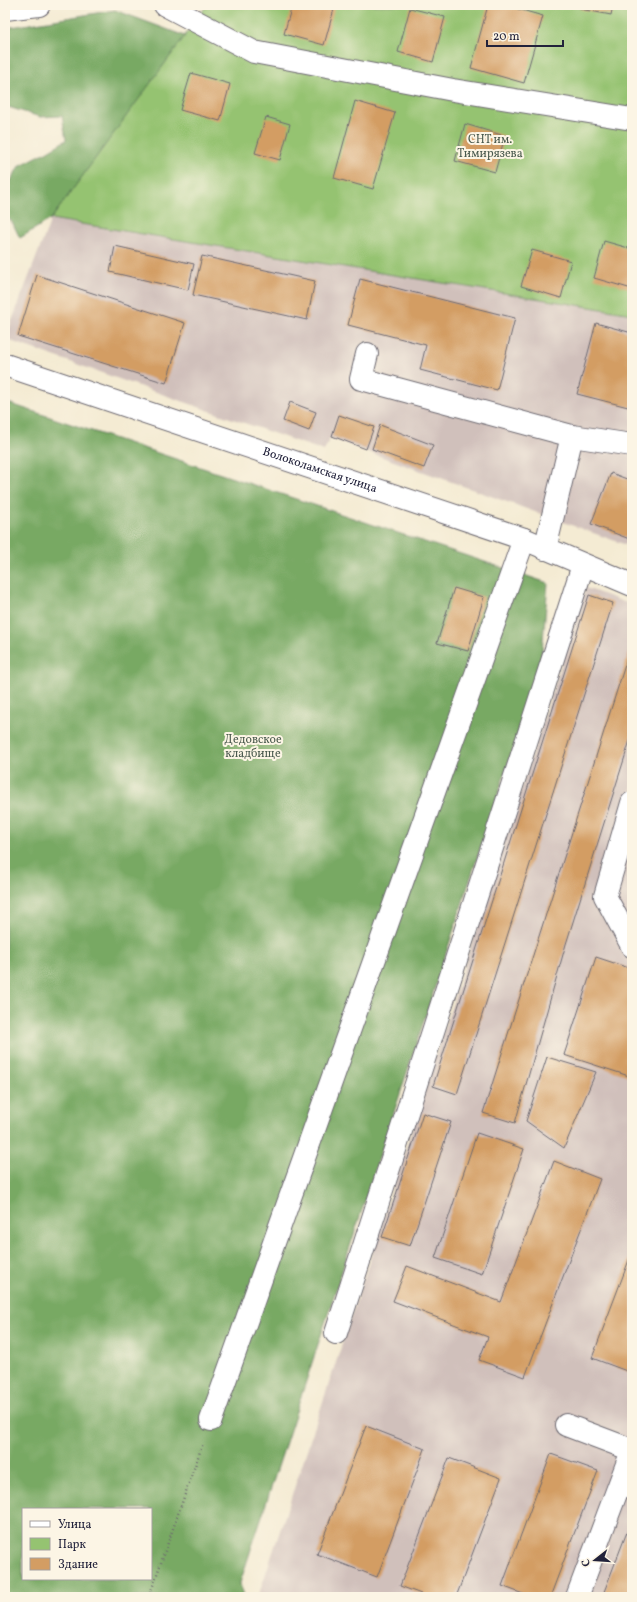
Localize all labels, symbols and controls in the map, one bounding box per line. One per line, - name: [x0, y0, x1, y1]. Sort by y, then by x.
- scale bar: [487, 22, 563, 48]
- text: 20 m: [493, 29, 520, 45]
- park label: СНТ им. Тимирязева: [457, 132, 523, 162]
- street label: Волоколамская улица: [260, 444, 379, 497]
- park label: Дедовское кладбище: [224, 732, 282, 762]
- legend: [22, 1508, 152, 1580]
- text: Улица: [58, 1517, 91, 1533]
- text: Парк: [58, 1537, 86, 1553]
- north arrow: [575, 1540, 615, 1580]
- text: Здание: [58, 1557, 98, 1573]
- text: С: [579, 1557, 595, 1568]

